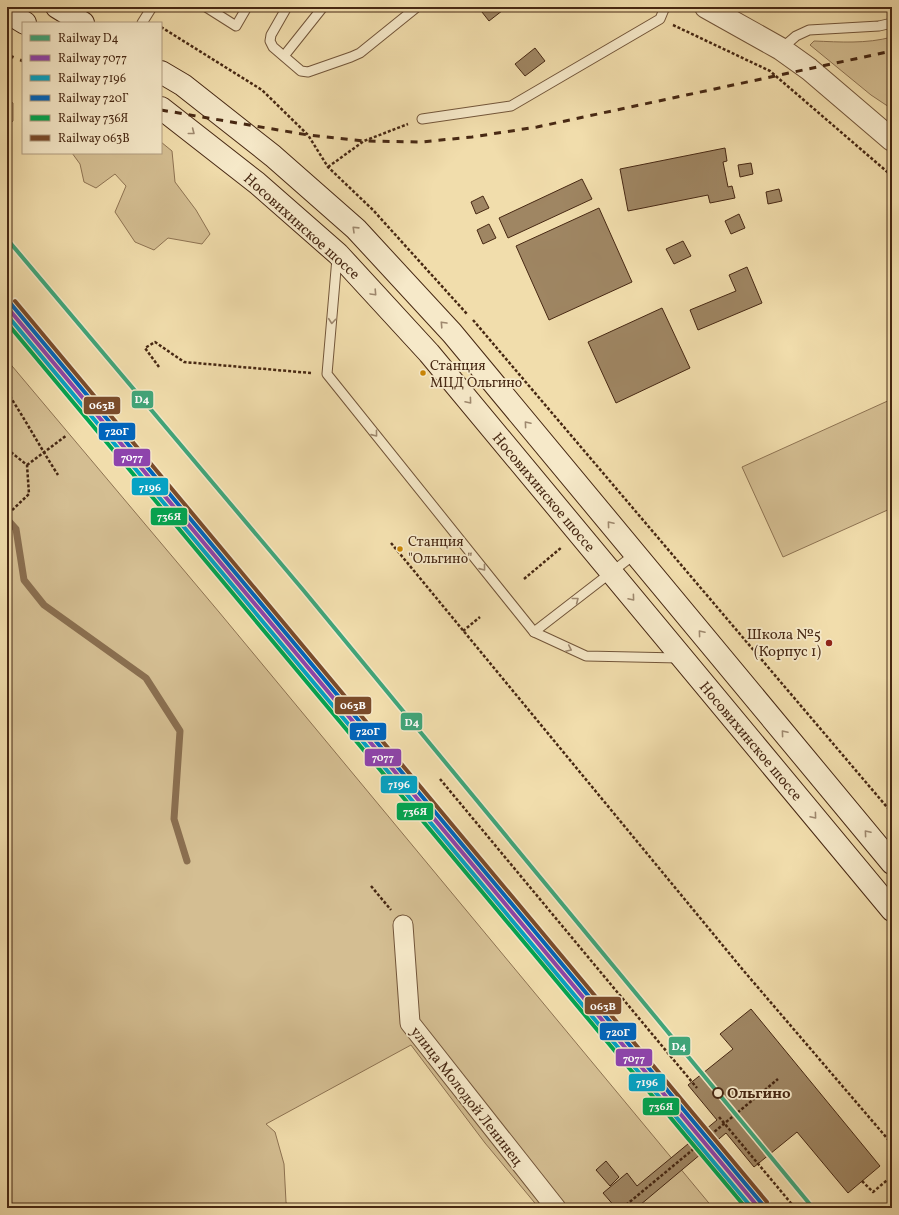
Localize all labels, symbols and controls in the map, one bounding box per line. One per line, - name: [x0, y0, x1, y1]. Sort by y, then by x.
- legend: [22, 22, 162, 154]
- text: Railway D4: [58, 31, 119, 47]
- text: Railway 7077: [58, 51, 127, 67]
- text: Railway 7196: [58, 71, 126, 87]
- text: Railway 720Г: [58, 91, 129, 107]
- text: Railway 736Я: [58, 111, 129, 127]
- one-way arrow: [187, 127, 194, 134]
- text: Railway 063В: [58, 131, 130, 147]
- street label: Носовихинское шоссе: [238, 169, 364, 285]
- one-way arrow: [352, 226, 360, 234]
- one-way arrow: [369, 288, 376, 296]
- one-way arrow: [328, 318, 337, 324]
- one-way arrow: [441, 321, 448, 329]
- place label: Станция МЦД Ольгино: [430, 357, 522, 393]
- marker: Станция МЦД Ольгино: [418, 368, 428, 378]
- line badge: D4: [131, 390, 154, 409]
- text: D4: [135, 393, 150, 408]
- line badge: 063В: [83, 396, 121, 415]
- one-way arrow: [464, 397, 471, 404]
- text: 063В: [89, 399, 115, 414]
- one-way arrow: [524, 421, 531, 428]
- line badge: 720Г: [98, 422, 136, 441]
- text: 720Г: [105, 425, 130, 440]
- street label: Носовихинское шоссе: [486, 429, 599, 557]
- one-way arrow: [371, 430, 378, 437]
- line badge: 7077: [113, 448, 151, 467]
- text: 7077: [121, 451, 143, 466]
- line badge: 7196: [131, 477, 169, 496]
- text: 7196: [139, 481, 161, 496]
- line badge: 736Я: [150, 507, 188, 526]
- text: 736Я: [157, 510, 181, 525]
- one-way arrow: [608, 521, 615, 528]
- place label: Станция "Ольгино": [408, 533, 472, 569]
- marker: Станция "Ольгино": [395, 544, 405, 554]
- one-way arrow: [478, 564, 485, 571]
- one-way arrow: [628, 594, 635, 601]
- one-way arrow: [571, 597, 578, 604]
- place label: Школа №5 (Корпус 1): [747, 625, 821, 663]
- one-way arrow: [698, 631, 705, 638]
- marker: Школа №5 (Корпус 1): [824, 638, 834, 648]
- one-way arrow: [566, 644, 573, 652]
- street label: Носовихинское шоссе: [693, 678, 806, 806]
- line badge: 063В: [334, 696, 372, 715]
- text: 063В: [340, 699, 366, 714]
- line badge: D4: [400, 712, 423, 731]
- text: D4: [405, 716, 420, 731]
- line badge: 720Г: [349, 722, 387, 741]
- text: 720Г: [356, 725, 381, 740]
- one-way arrow: [782, 731, 789, 738]
- line badge: 7077: [364, 748, 402, 767]
- text: 7077: [372, 751, 394, 766]
- line badge: 7196: [380, 775, 418, 794]
- text: 7196: [388, 778, 410, 793]
- line badge: 736Я: [396, 802, 434, 821]
- text: 736Я: [403, 805, 427, 820]
- one-way arrow: [810, 812, 817, 819]
- one-way arrow: [865, 831, 872, 838]
- line badge: 063В: [584, 996, 622, 1015]
- text: 063В: [590, 1000, 616, 1015]
- line badge: 720Г: [599, 1022, 637, 1041]
- street label: улица Молодой Ленинец: [405, 1023, 528, 1172]
- text: 720Г: [606, 1026, 631, 1041]
- line badge: D4: [668, 1036, 691, 1056]
- text: D4: [672, 1040, 687, 1055]
- line badge: 7077: [615, 1048, 653, 1067]
- text: 7077: [623, 1052, 645, 1067]
- line badge: 7196: [628, 1073, 666, 1092]
- text: 7196: [636, 1076, 658, 1091]
- place label: Ольгино: [727, 1084, 791, 1105]
- marker: Ольгино: [712, 1087, 724, 1099]
- line badge: 736Я: [642, 1097, 680, 1116]
- text: 736Я: [649, 1100, 673, 1115]

